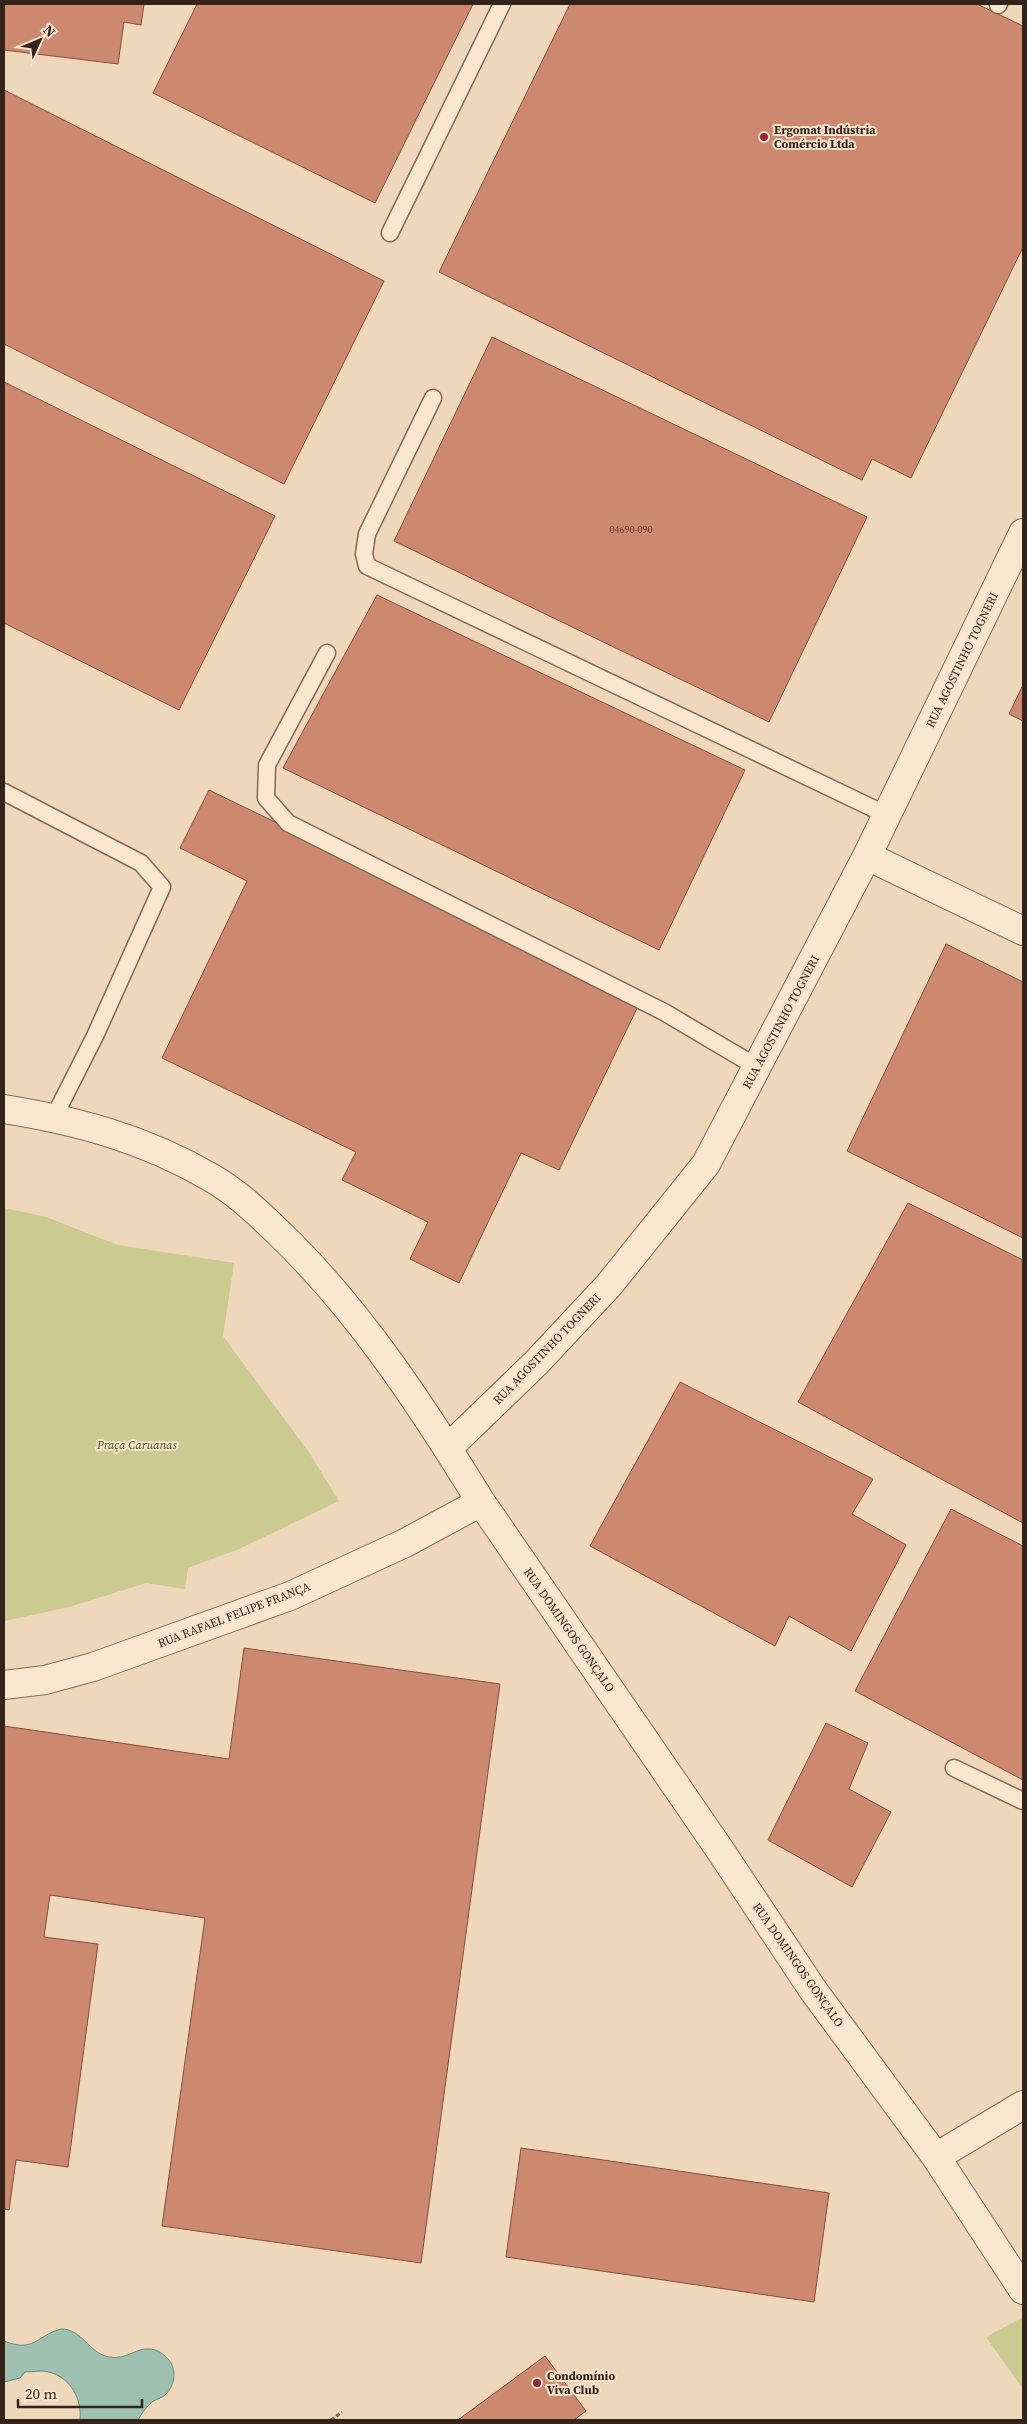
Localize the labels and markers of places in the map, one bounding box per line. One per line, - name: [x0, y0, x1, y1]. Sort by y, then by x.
- place label: Ergomat Indústria Comércio Ltda: [774, 122, 876, 152]
- marker: Ergomat Indústria Comércio Ltda: [758, 131, 770, 143]
- place label: Condomínio Viva Club: [547, 2368, 615, 2398]
- marker: Condomínio Viva Club: [531, 2377, 543, 2389]

